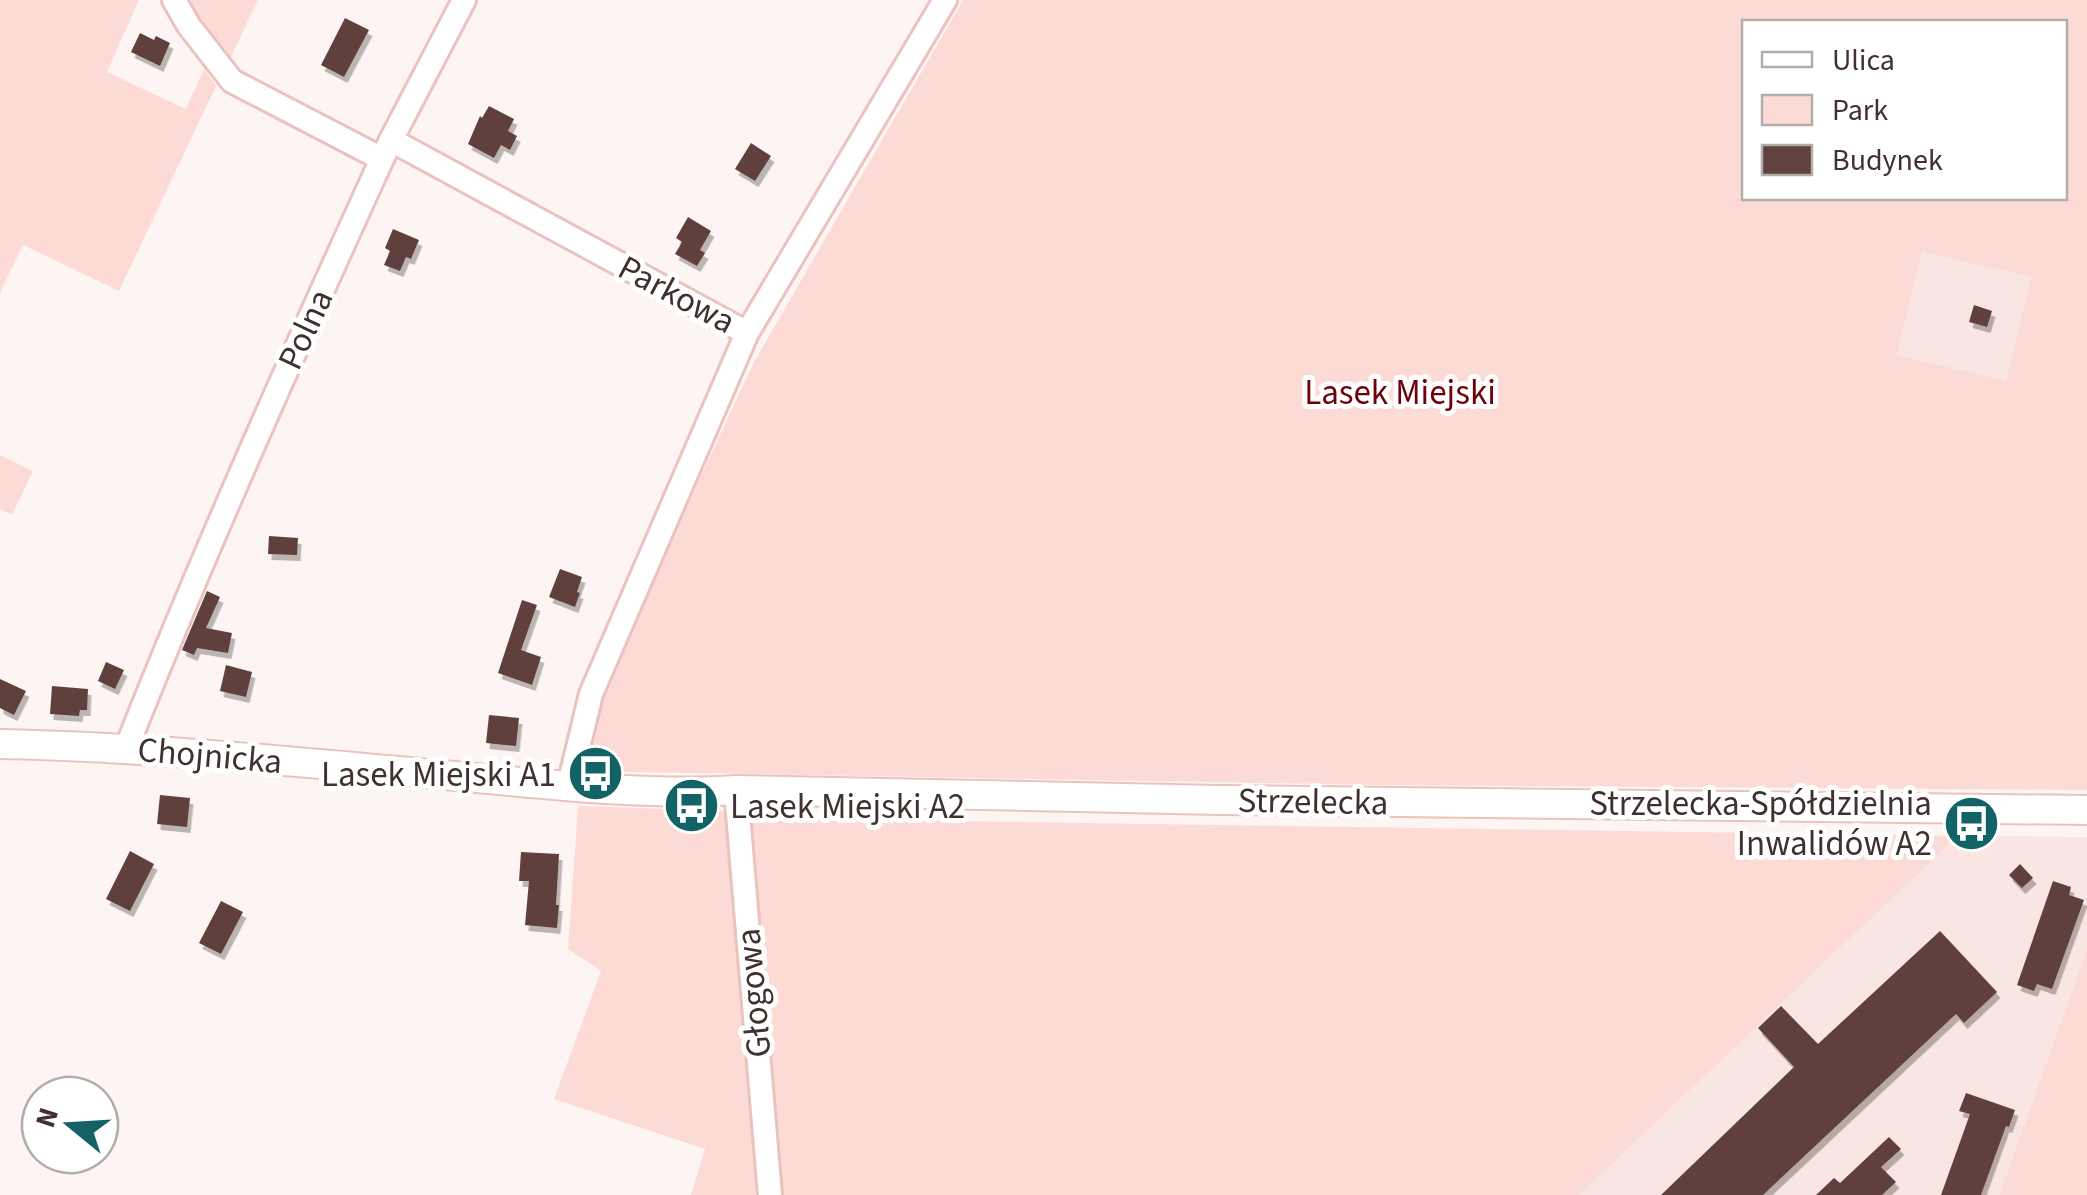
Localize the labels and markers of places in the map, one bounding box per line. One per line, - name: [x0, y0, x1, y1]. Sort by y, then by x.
- bus stop icon: Lasek Miejski A1: [565, 744, 625, 804]
- place label: Lasek Miejski A1: [321, 750, 556, 800]
- bus stop icon: Lasek Miejski A2: [661, 776, 721, 836]
- place label: Strzelecka-Spółdzielnia Inwalidów A2: [1589, 779, 1932, 869]
- place label: Lasek Miejski A2: [730, 782, 965, 832]
- bus stop icon: Strzelecka-Spółdzielnia Inwalidów A2: [1941, 793, 2001, 853]

